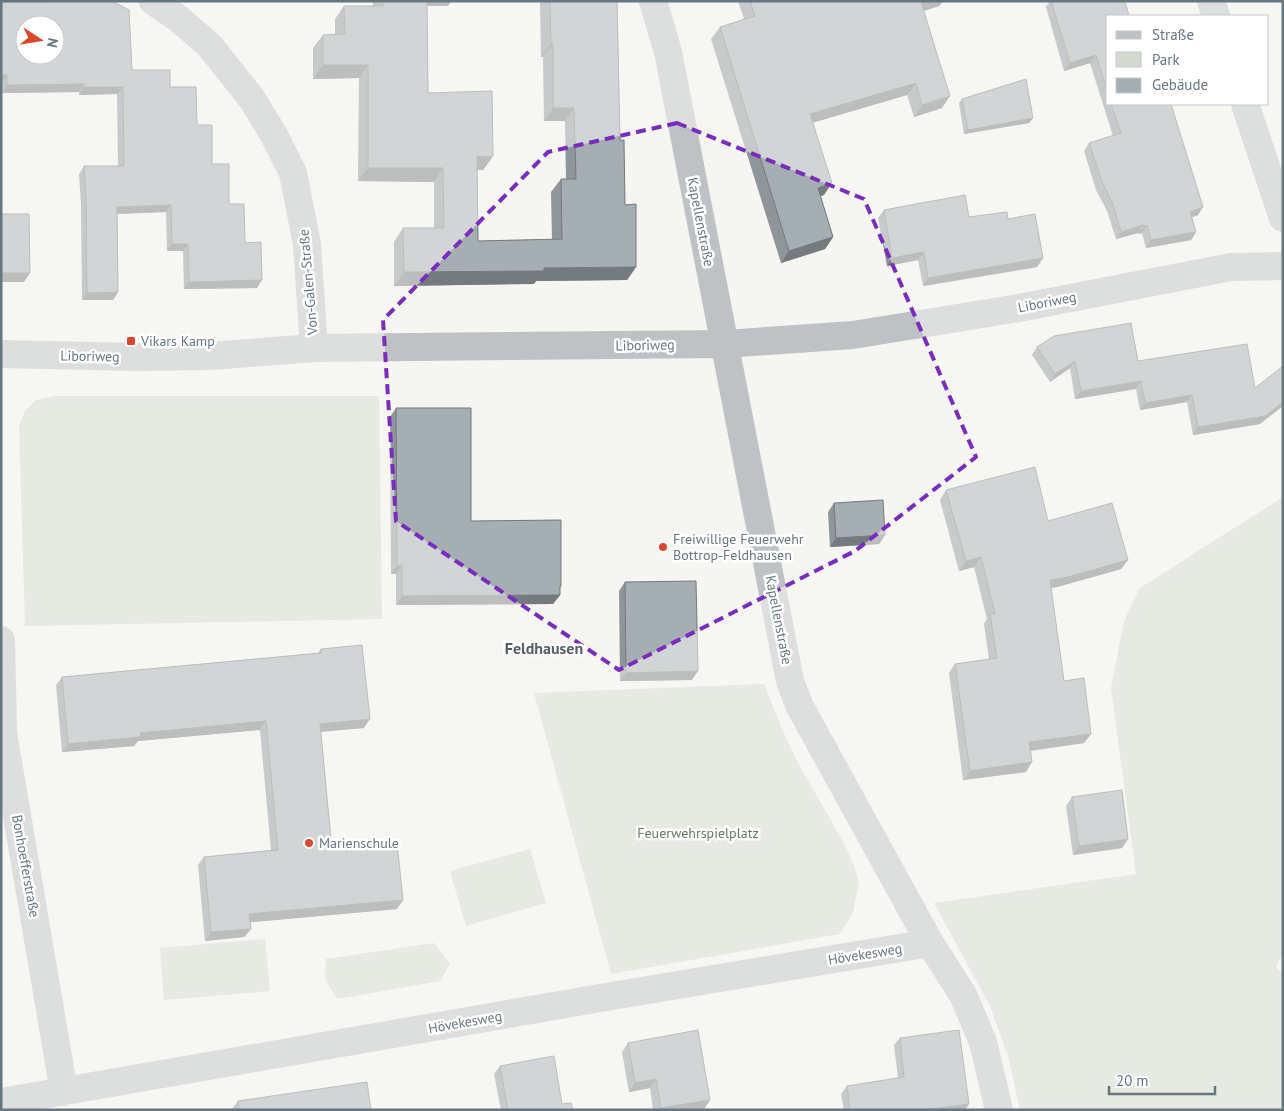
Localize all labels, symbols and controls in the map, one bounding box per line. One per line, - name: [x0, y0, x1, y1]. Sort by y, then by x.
- north arrow: [15, 15, 65, 65]
- legend: [1106, 15, 1269, 105]
- text: Straße: [1152, 25, 1194, 44]
- text: N: [43, 36, 62, 49]
- text: Park: [1152, 50, 1180, 69]
- text: Gebäude: [1152, 75, 1208, 94]
- street label: Kapellenstraße: [684, 176, 718, 268]
- street label: Von-Galen-Straße: [294, 228, 322, 337]
- street label: Liboriweg: [1016, 288, 1078, 316]
- place label: Vikars Kamp: [140, 332, 215, 350]
- marker: Vikars Kamp: [125, 335, 137, 347]
- street label: Liboriweg: [615, 335, 675, 355]
- street label: Liboriweg: [60, 346, 120, 366]
- place label: Freiwillige Feuerwehr Bottrop-Feldhausen: [673, 530, 804, 564]
- marker: Freiwillige Feuerwehr Bottrop-Feldhausen: [657, 541, 669, 553]
- street label: Kapellenstraße: [762, 574, 796, 666]
- district label: Feldhausen: [505, 638, 583, 658]
- street label: Bonhoefferstraße: [8, 813, 44, 919]
- park label: Feuerwehrspielplatz: [637, 824, 759, 842]
- place label: Marienschule: [319, 834, 399, 852]
- marker: Marienschule: [303, 837, 315, 849]
- street label: Hövekesweg: [827, 939, 903, 969]
- street label: Hövekesweg: [427, 1007, 503, 1037]
- scale bar: [1109, 1064, 1215, 1096]
- text: 20 m: [1116, 1071, 1149, 1090]

